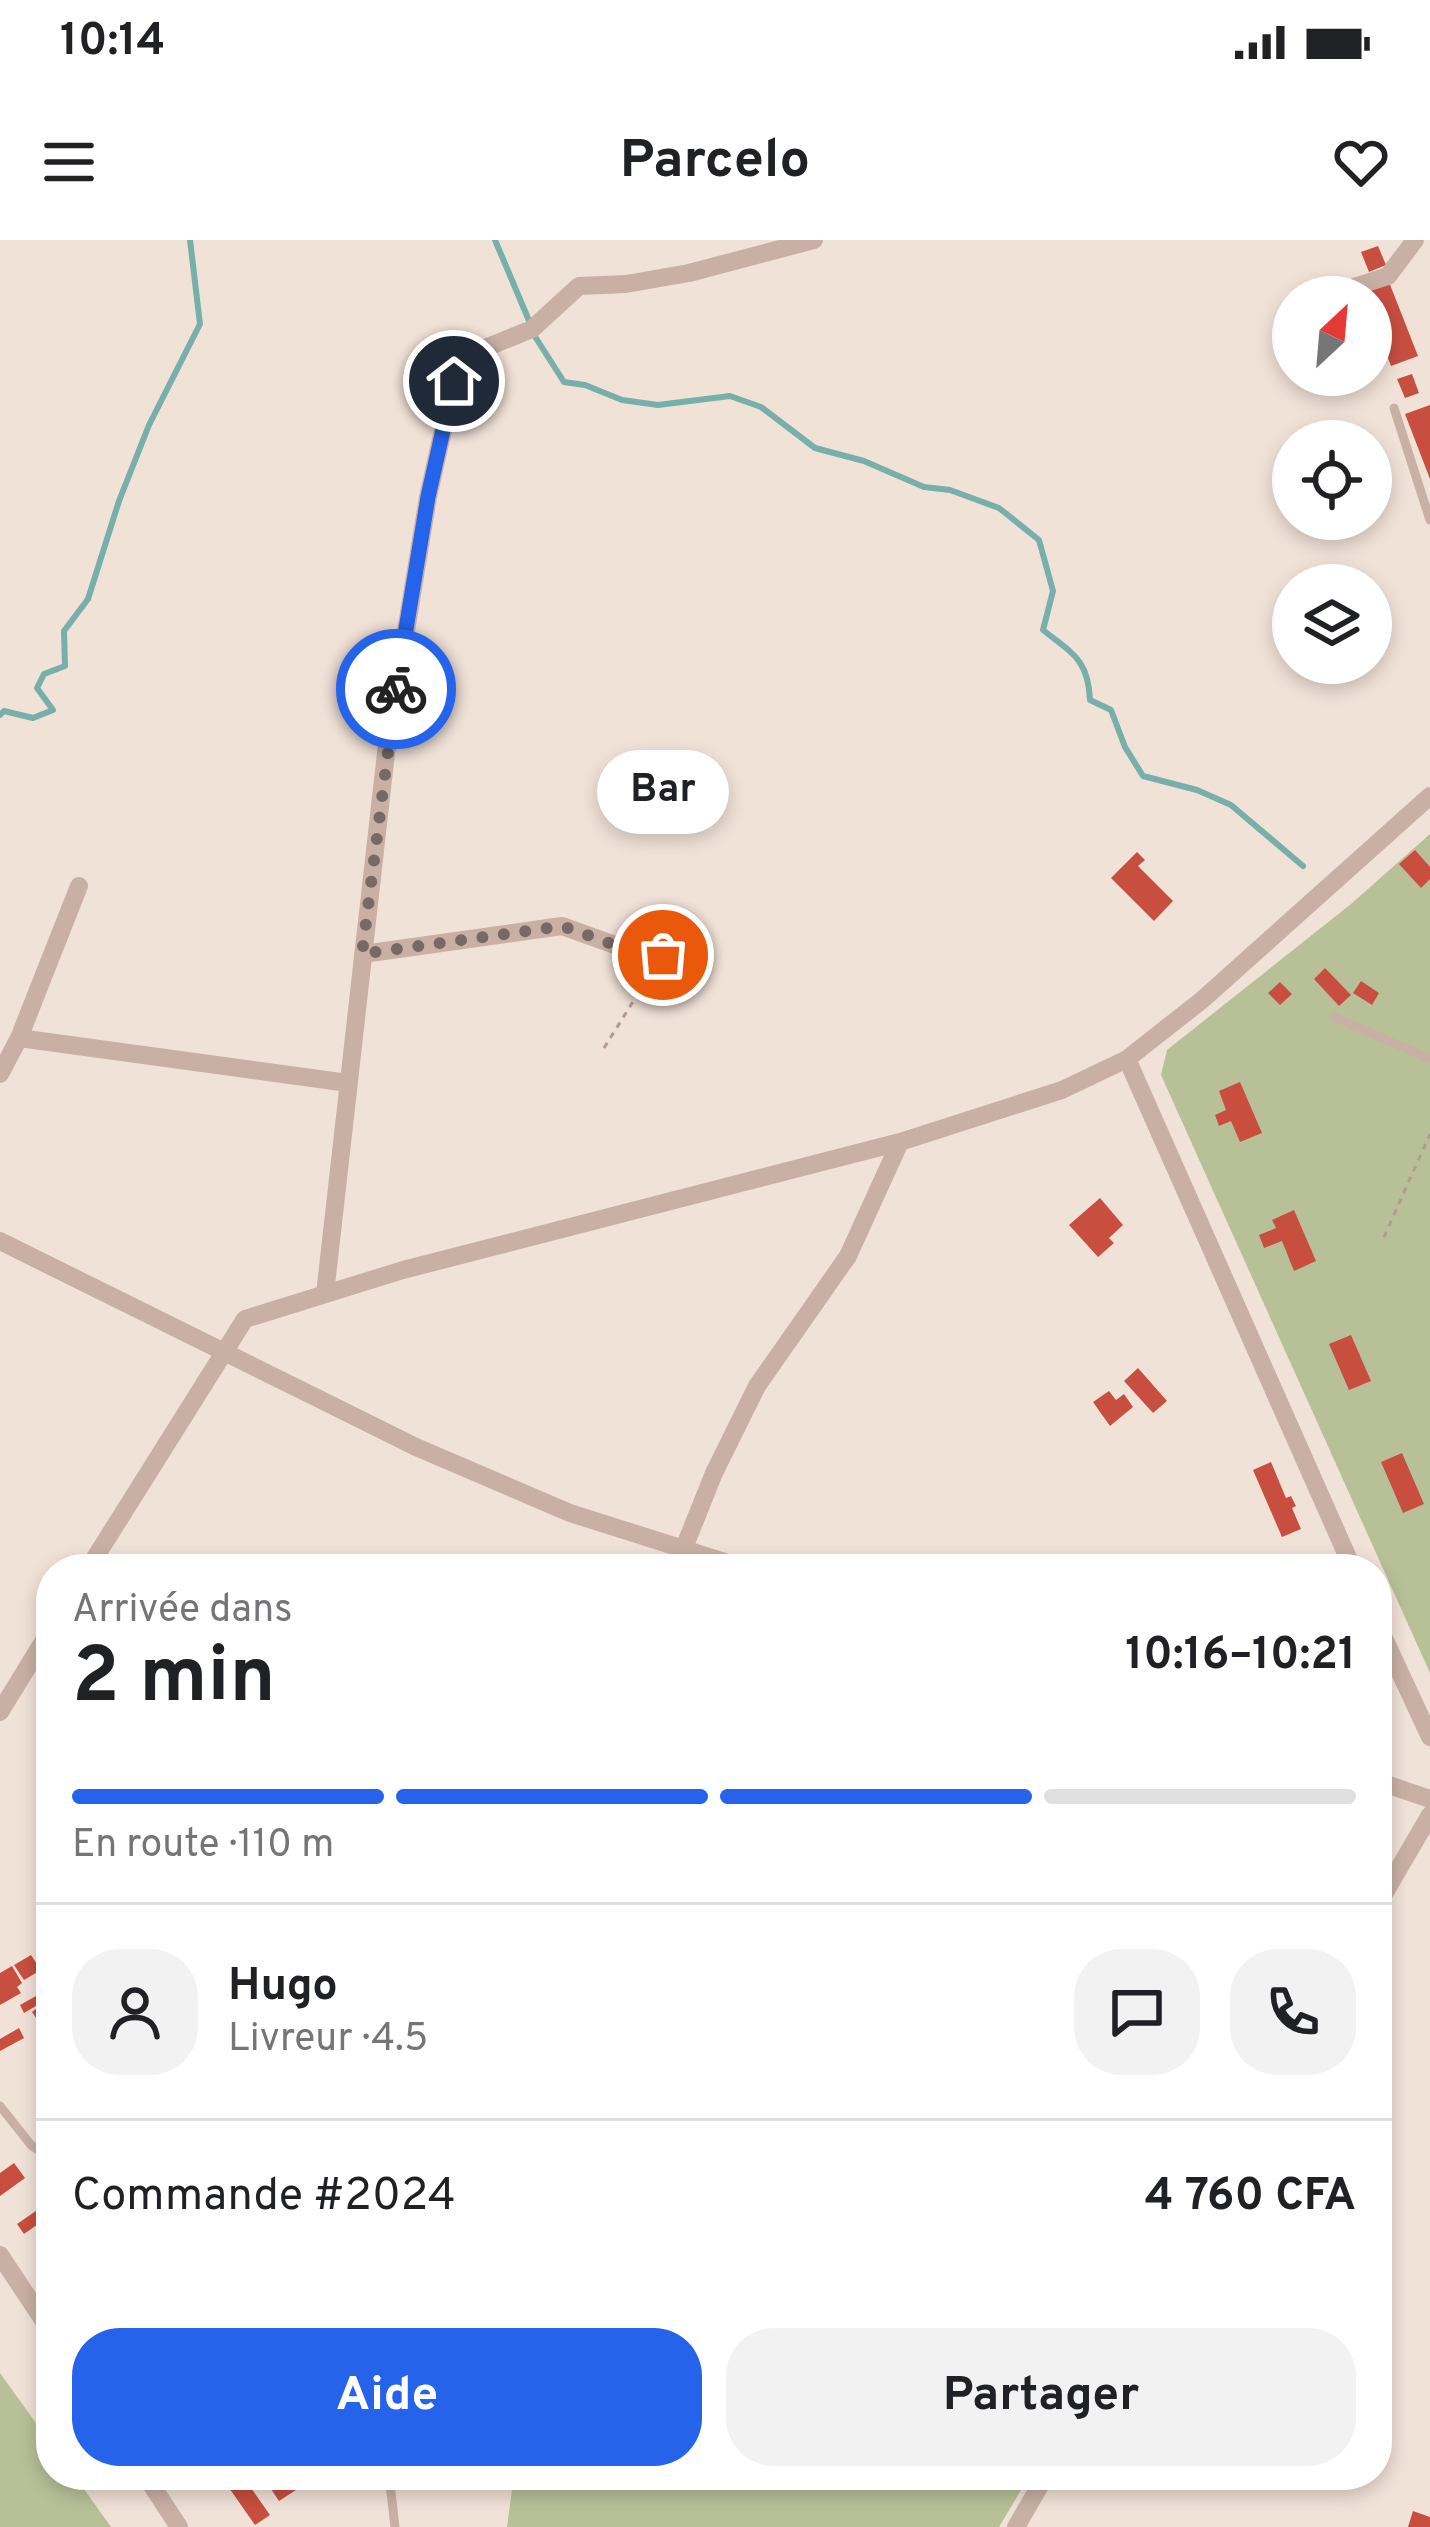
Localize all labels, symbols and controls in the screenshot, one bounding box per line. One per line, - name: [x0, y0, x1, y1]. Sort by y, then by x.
- text: 10:14: [60, 14, 165, 71]
- text: Parcelo: [620, 128, 810, 197]
- icon: menu: [36, 129, 102, 195]
- icon: heart: [1328, 129, 1394, 195]
- north arrow: [1272, 276, 1392, 396]
- map controls: [1272, 276, 1392, 684]
- pin: [403, 330, 505, 432]
- icon: home: [421, 348, 487, 414]
- button: locate: [1272, 420, 1392, 540]
- button: layers: [1272, 564, 1392, 684]
- courier: [336, 629, 456, 749]
- icon: bike: [363, 656, 429, 722]
- callout: Bar: [597, 751, 729, 835]
- text: Bar: [630, 767, 696, 816]
- pin: [612, 904, 714, 1006]
- icon: bag: [630, 922, 696, 988]
- text: Arrivée dans: [72, 1587, 292, 1636]
- text: 10:16–10:21: [1125, 1628, 1356, 1685]
- text: 2 min: [72, 1631, 276, 1730]
- text: En route · 110 m: [72, 1822, 334, 1871]
- button: person: [72, 1949, 198, 2075]
- button: chat: [1074, 1949, 1200, 2075]
- button: phone: [1230, 1949, 1356, 2075]
- text: Hugo: [228, 1959, 338, 2016]
- text: Livreur · 4.5: [228, 2016, 428, 2065]
- text: Commande #2024: [72, 2169, 456, 2226]
- text: 4 760 CFA: [1145, 2169, 1356, 2226]
- button: Aide: [72, 2328, 702, 2466]
- button: Partager: [726, 2328, 1356, 2466]

